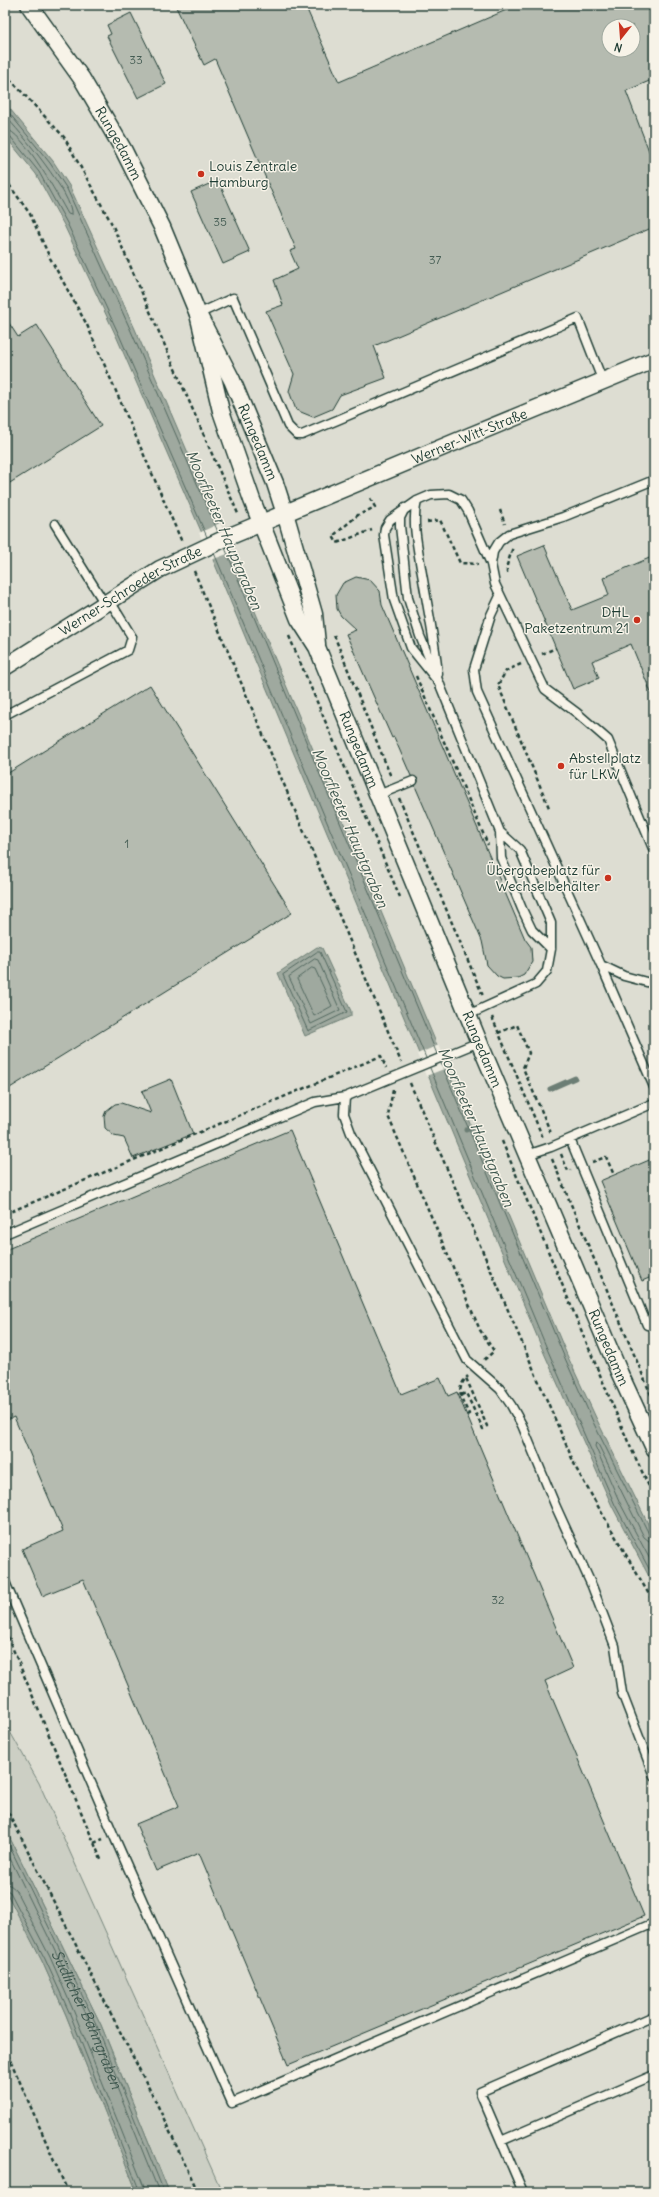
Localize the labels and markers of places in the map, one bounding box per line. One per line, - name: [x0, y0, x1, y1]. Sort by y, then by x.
- place label: Louis Zentrale Hamburg: [209, 157, 297, 191]
- marker: Louis Zentrale Hamburg: [196, 169, 206, 179]
- place label: DHL Paketzentrum 21: [524, 603, 629, 637]
- marker: DHL Paketzentrum 21: [632, 615, 642, 625]
- place label: Abstellplatz für LKW: [569, 749, 641, 783]
- marker: Abstellplatz für LKW: [556, 761, 566, 771]
- place label: Übergabeplatz für Wechselbehälter: [486, 861, 600, 895]
- marker: Übergabeplatz für Wechselbehälter: [603, 873, 613, 883]

